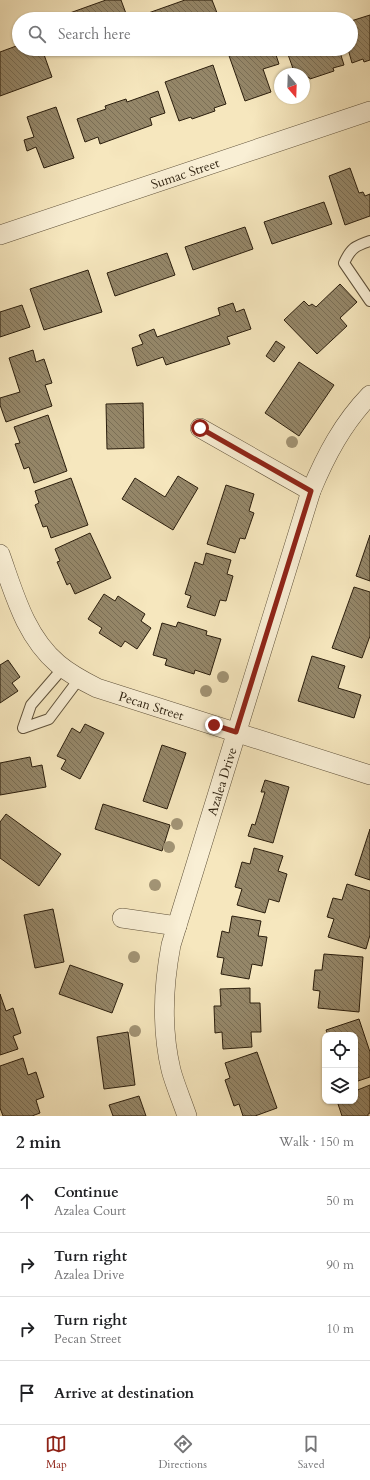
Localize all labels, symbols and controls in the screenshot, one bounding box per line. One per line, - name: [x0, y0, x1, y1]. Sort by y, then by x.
- search box: [12, 12, 358, 56]
- icon: search: [26, 23, 48, 45]
- text: Search here: [58, 24, 131, 44]
- north arrow: [274, 68, 310, 104]
- street label: Sumac Street: [149, 154, 222, 194]
- route start: [191, 419, 209, 437]
- street label: Pecan Street: [116, 688, 186, 725]
- route end: [205, 716, 223, 734]
- street label: Azalea Drive: [203, 745, 241, 818]
- map controls: [322, 1032, 358, 1104]
- button: locate: [322, 1032, 358, 1068]
- button: layers: [322, 1068, 358, 1104]
- text: 2 min: [16, 1131, 61, 1154]
- text: Walk · 150 m: [279, 1133, 354, 1151]
- text: Continue: [54, 1182, 119, 1202]
- icon: ahead: [16, 1190, 38, 1212]
- text: 50 m: [326, 1192, 354, 1210]
- text: Azalea Court: [54, 1202, 126, 1220]
- text: Turn right: [54, 1246, 127, 1266]
- icon: right: [16, 1254, 38, 1276]
- text: 90 m: [326, 1256, 354, 1274]
- text: Azalea Drive: [54, 1266, 124, 1284]
- text: Turn right: [54, 1310, 127, 1330]
- icon: right: [16, 1318, 38, 1340]
- text: 10 m: [326, 1320, 354, 1338]
- text: Pecan Street: [54, 1330, 121, 1348]
- icon: arrive: [16, 1382, 38, 1404]
- text: Arrive at destination: [54, 1383, 194, 1403]
- tab: Map: [45, 1433, 67, 1472]
- tab: Directions: [158, 1433, 207, 1472]
- tab: Saved: [298, 1433, 325, 1472]

